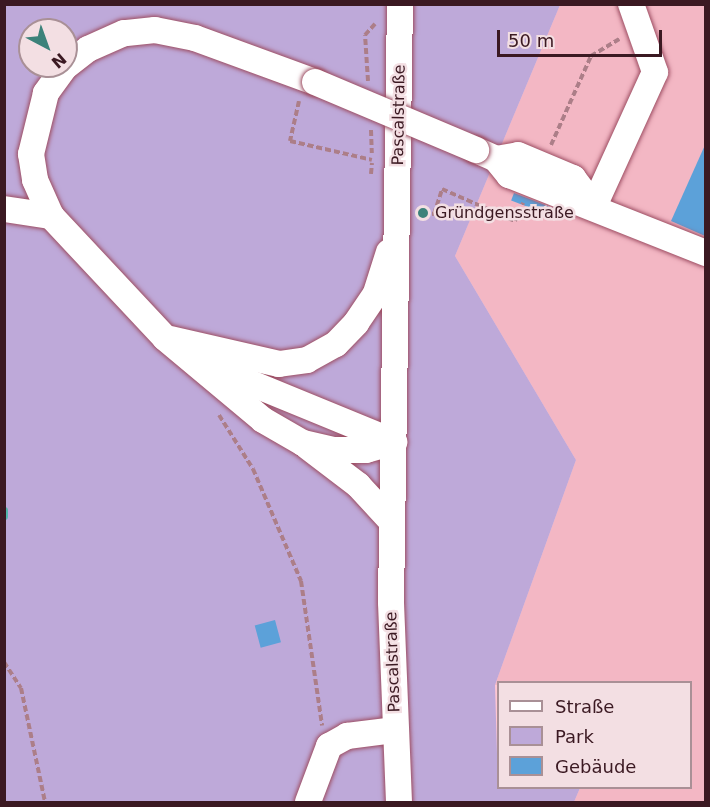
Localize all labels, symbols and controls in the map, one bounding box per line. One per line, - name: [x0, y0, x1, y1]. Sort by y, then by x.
- north arrow: [18, 18, 78, 78]
- scale bar: [500, 18, 665, 56]
- text: 50 m: [508, 30, 554, 51]
- text: N: [48, 49, 70, 72]
- street label: Pascalstraße: [389, 64, 409, 166]
- place label: Gründgensstraße: [435, 203, 574, 223]
- marker: Gründgensstraße: [416, 206, 430, 220]
- street label: Pascalstraße: [382, 611, 404, 713]
- legend: [497, 681, 692, 789]
- text: Straße: [555, 696, 614, 717]
- text: Park: [555, 726, 594, 747]
- text: Gebäude: [555, 756, 636, 777]

